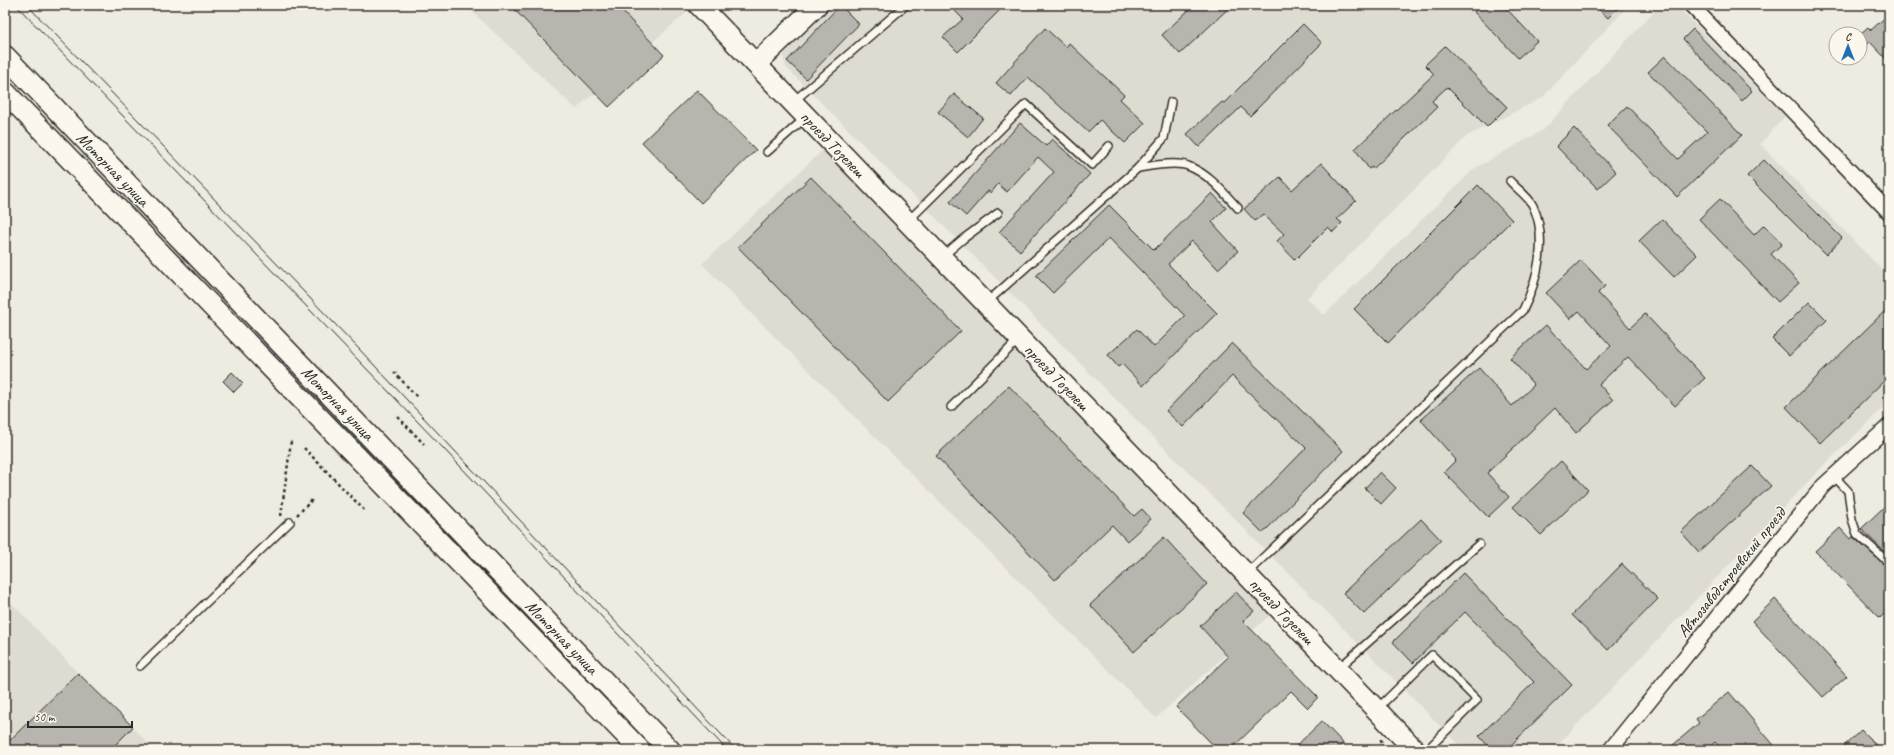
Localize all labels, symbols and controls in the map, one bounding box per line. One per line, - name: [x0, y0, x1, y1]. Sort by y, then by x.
- north arrow: [1828, 26, 1868, 66]
- text: С: [1845, 29, 1852, 43]
- street label: проезд Тозелеш: [795, 106, 870, 184]
- street label: Моторная улица: [72, 128, 154, 212]
- street label: проезд Тозелеш: [1019, 339, 1094, 417]
- street label: Моторная улица: [297, 362, 379, 446]
- street label: Автозаводстроевский проезд: [1673, 502, 1791, 641]
- street label: проезд Тозелеш: [1244, 573, 1319, 651]
- street label: Моторная улица: [521, 596, 603, 680]
- scale bar: [28, 703, 132, 729]
- text: 50 m: [34, 709, 56, 725]

